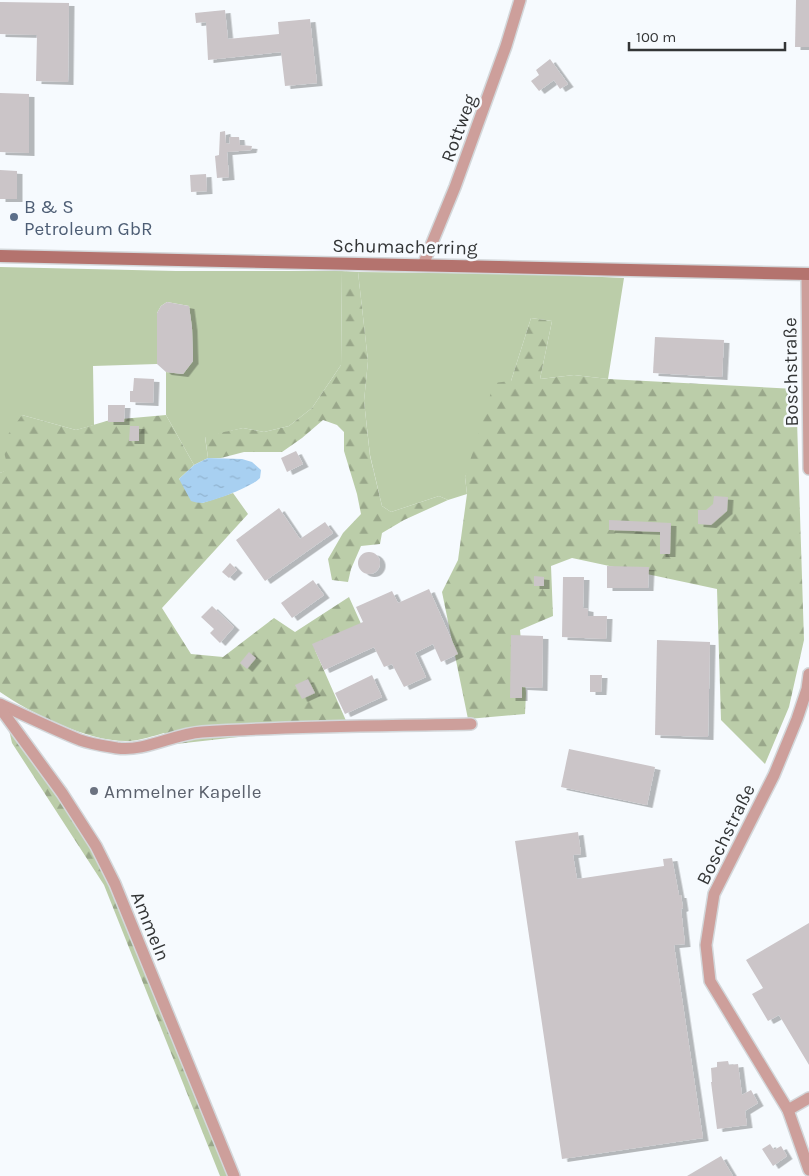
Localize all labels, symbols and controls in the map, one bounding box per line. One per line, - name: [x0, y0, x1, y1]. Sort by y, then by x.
- scale bar: [629, 20, 785, 52]
- text: 100 m: [636, 28, 676, 46]
- street label: Rottweg: [437, 91, 481, 165]
- place label: B & S Petroleum GbR: [24, 196, 153, 240]
- marker: B & S Petroleum GbR: [8, 211, 20, 223]
- street label: Schumacherring: [332, 235, 478, 259]
- street label: Boschstraße: [779, 317, 803, 427]
- street label: Boschstraße: [692, 780, 760, 888]
- place label: Ammelner Kapelle: [104, 781, 261, 803]
- marker: Ammelner Kapelle: [88, 785, 100, 797]
- street label: Ammeln: [126, 888, 174, 964]

